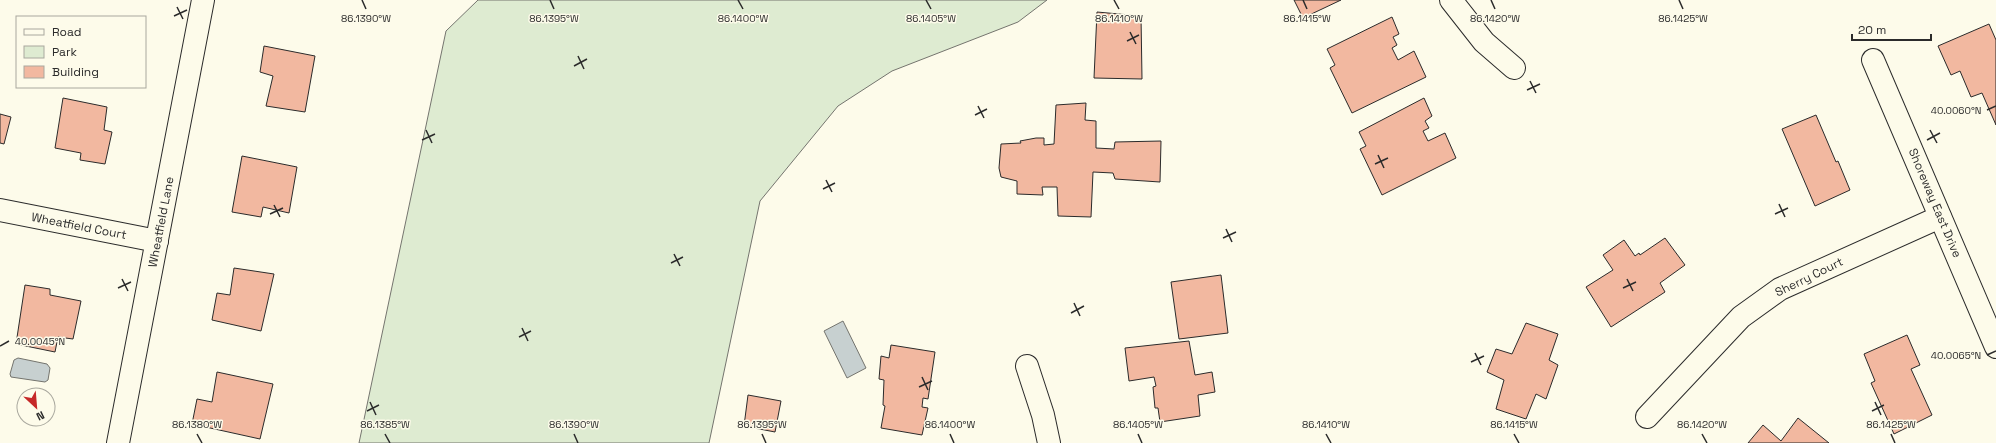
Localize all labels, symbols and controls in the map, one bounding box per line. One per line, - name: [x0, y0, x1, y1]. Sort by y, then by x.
- text: 86.1390°W: [341, 12, 391, 25]
- text: 86.1395°W: [529, 12, 579, 25]
- text: 86.1400°W: [718, 12, 768, 25]
- text: 86.1405°W: [906, 12, 956, 25]
- text: 86.1410°W: [1095, 12, 1143, 25]
- text: 86.1415°W: [1283, 12, 1331, 25]
- text: 86.1420°W: [1470, 12, 1520, 25]
- text: 86.1425°W: [1658, 12, 1708, 25]
- legend: [16, 16, 146, 88]
- scale bar: [1852, 16, 1931, 42]
- text: 20 m: [1858, 22, 1886, 38]
- text: Road: [52, 24, 81, 40]
- text: Park: [52, 44, 77, 60]
- text: Building: [52, 64, 99, 80]
- text: 40.0060°N: [1931, 104, 1981, 117]
- street label: Shoreway East Drive: [1905, 146, 1965, 260]
- street label: Wheatfield Lane: [144, 175, 178, 269]
- street label: Wheatfield Court: [30, 209, 128, 243]
- street label: Sherry Court: [1772, 254, 1846, 300]
- text: 40.0045°N: [15, 335, 65, 348]
- text: 40.0065°N: [1931, 349, 1981, 362]
- north arrow: [16, 387, 56, 427]
- text: N: [34, 408, 47, 424]
- text: 86.1380°W: [172, 418, 222, 431]
- text: 86.1385°W: [360, 418, 410, 431]
- text: 86.1390°W: [549, 418, 599, 431]
- text: 86.1395°W: [737, 418, 787, 431]
- text: 86.1400°W: [925, 418, 975, 431]
- text: 86.1405°W: [1113, 418, 1163, 431]
- text: 86.1410°W: [1302, 418, 1350, 431]
- text: 86.1415°W: [1490, 418, 1538, 431]
- text: 86.1420°W: [1677, 418, 1727, 431]
- text: 86.1425°W: [1866, 418, 1916, 431]

